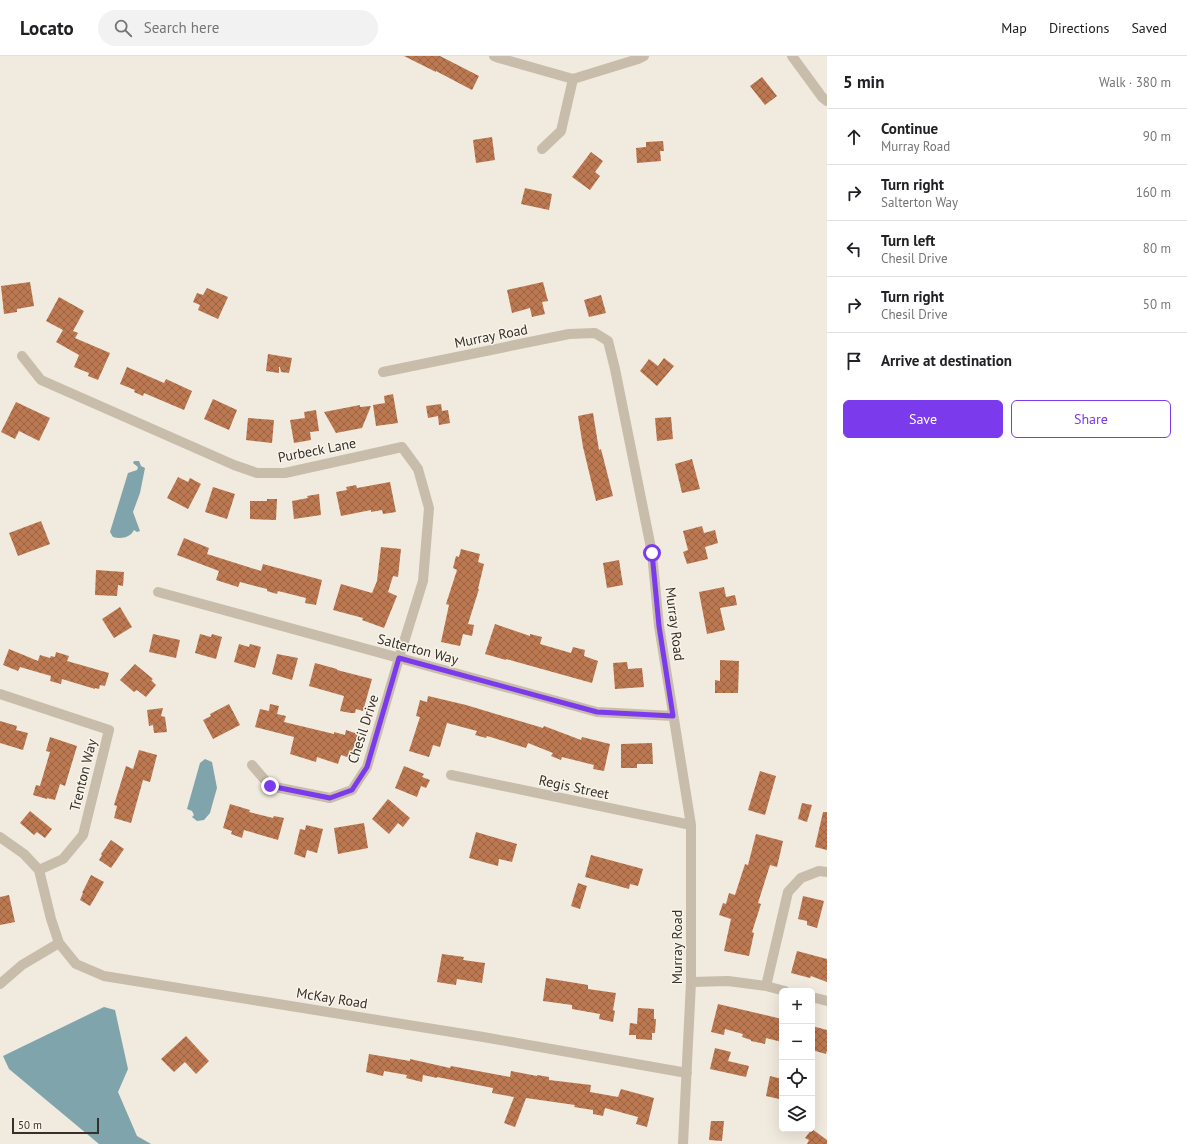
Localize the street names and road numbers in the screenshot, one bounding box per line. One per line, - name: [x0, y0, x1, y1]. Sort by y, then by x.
- street label: Murray Road: [453, 320, 529, 352]
- street label: Purbeck Lane: [276, 434, 358, 466]
- street label: Murray Road: [662, 586, 688, 662]
- street label: Salterton Way: [376, 630, 461, 669]
- street label: Chesil Drive: [343, 692, 383, 766]
- street label: Trenton Way: [65, 737, 101, 813]
- street label: Regis Street: [537, 771, 611, 803]
- street label: Murray Road: [668, 910, 686, 984]
- street label: McKay Road: [295, 983, 369, 1013]

